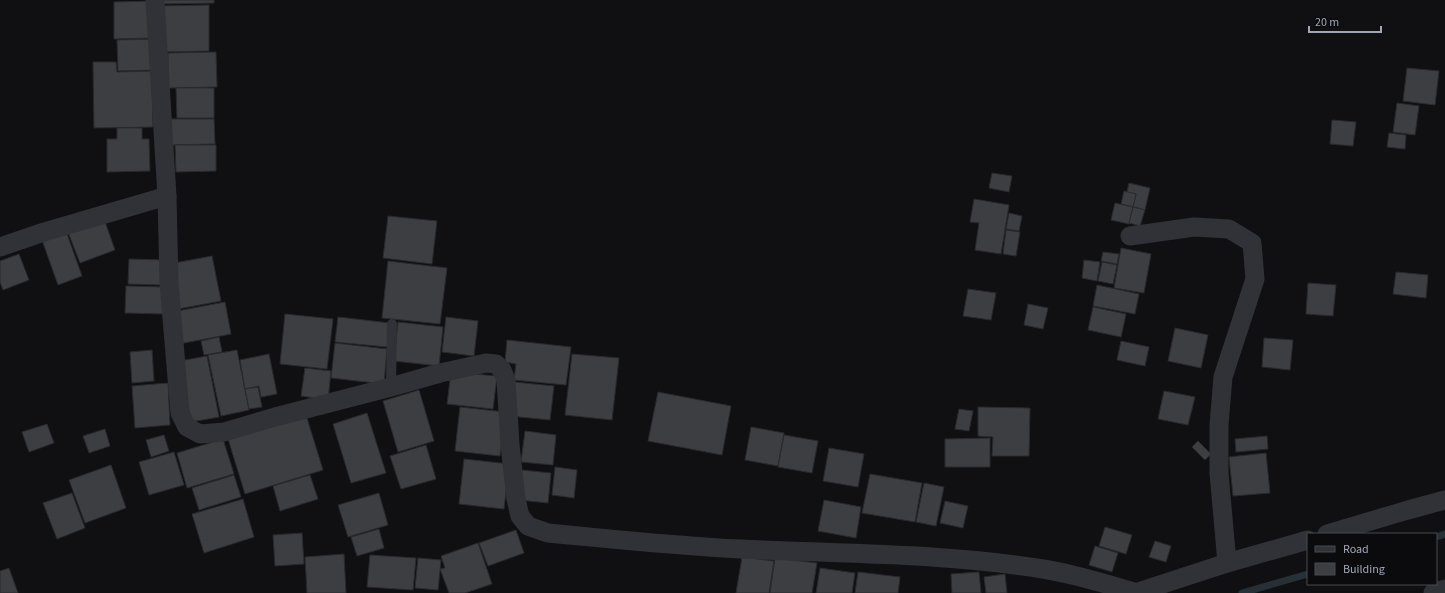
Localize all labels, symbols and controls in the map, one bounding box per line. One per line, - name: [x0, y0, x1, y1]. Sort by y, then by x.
- scale bar: [1309, 8, 1381, 34]
- text: 20 m: [1315, 14, 1339, 31]
- legend: [1307, 533, 1437, 585]
- text: Road: [1343, 541, 1369, 558]
- text: Building: [1343, 561, 1385, 578]

